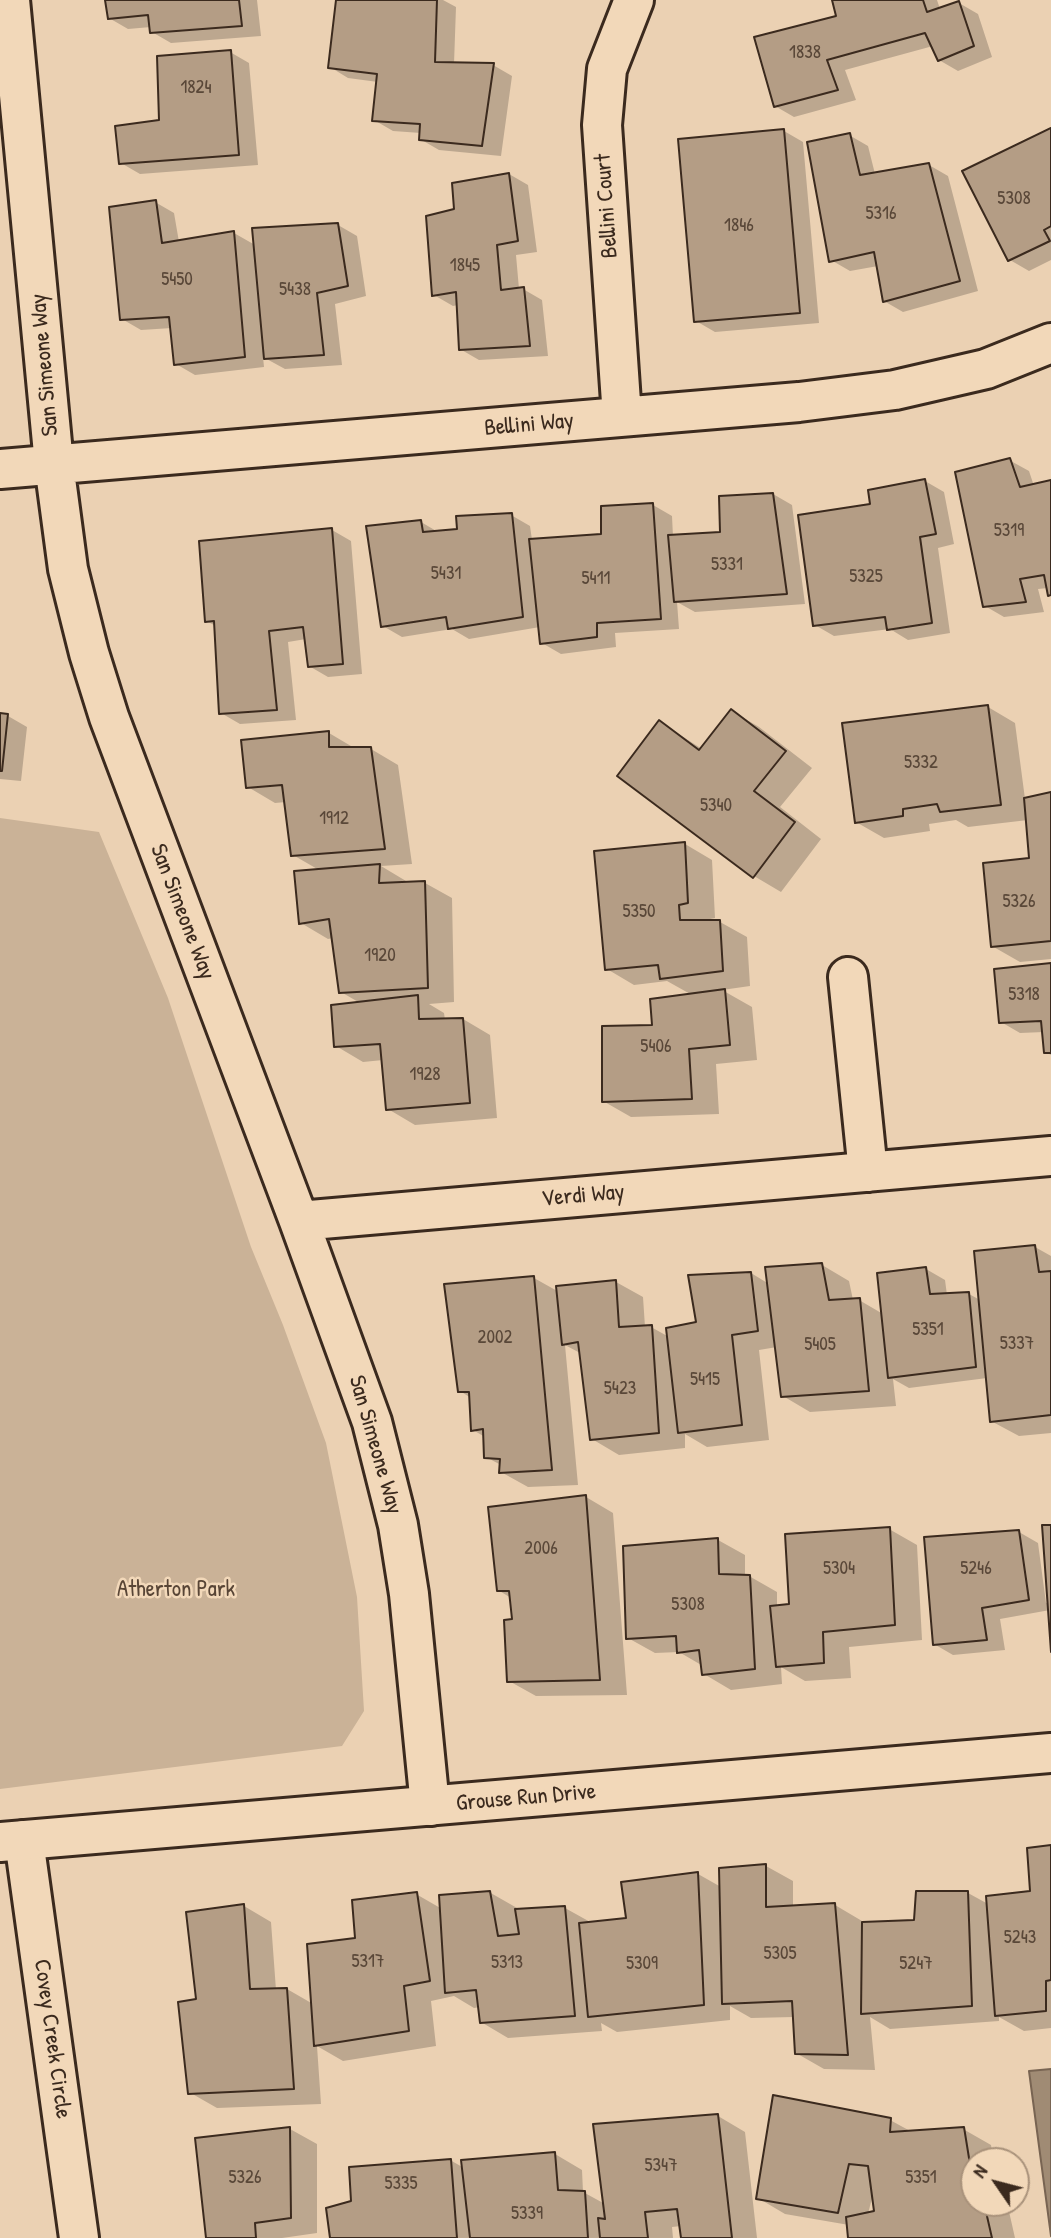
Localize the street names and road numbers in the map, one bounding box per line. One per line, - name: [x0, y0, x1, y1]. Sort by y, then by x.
- street label: Bellini Court: [590, 153, 624, 259]
- street label: San Simeone Way: [25, 293, 65, 437]
- street label: Bellini Way: [483, 407, 575, 443]
- street label: San Simeone Way: [144, 840, 220, 984]
- street label: Verdi Way: [540, 1179, 626, 1213]
- street label: San Simeone Way: [342, 1373, 408, 1517]
- street label: Grouse Run Drive: [455, 1778, 597, 1818]
- street label: Covey Creek Circle: [27, 1958, 77, 2120]

